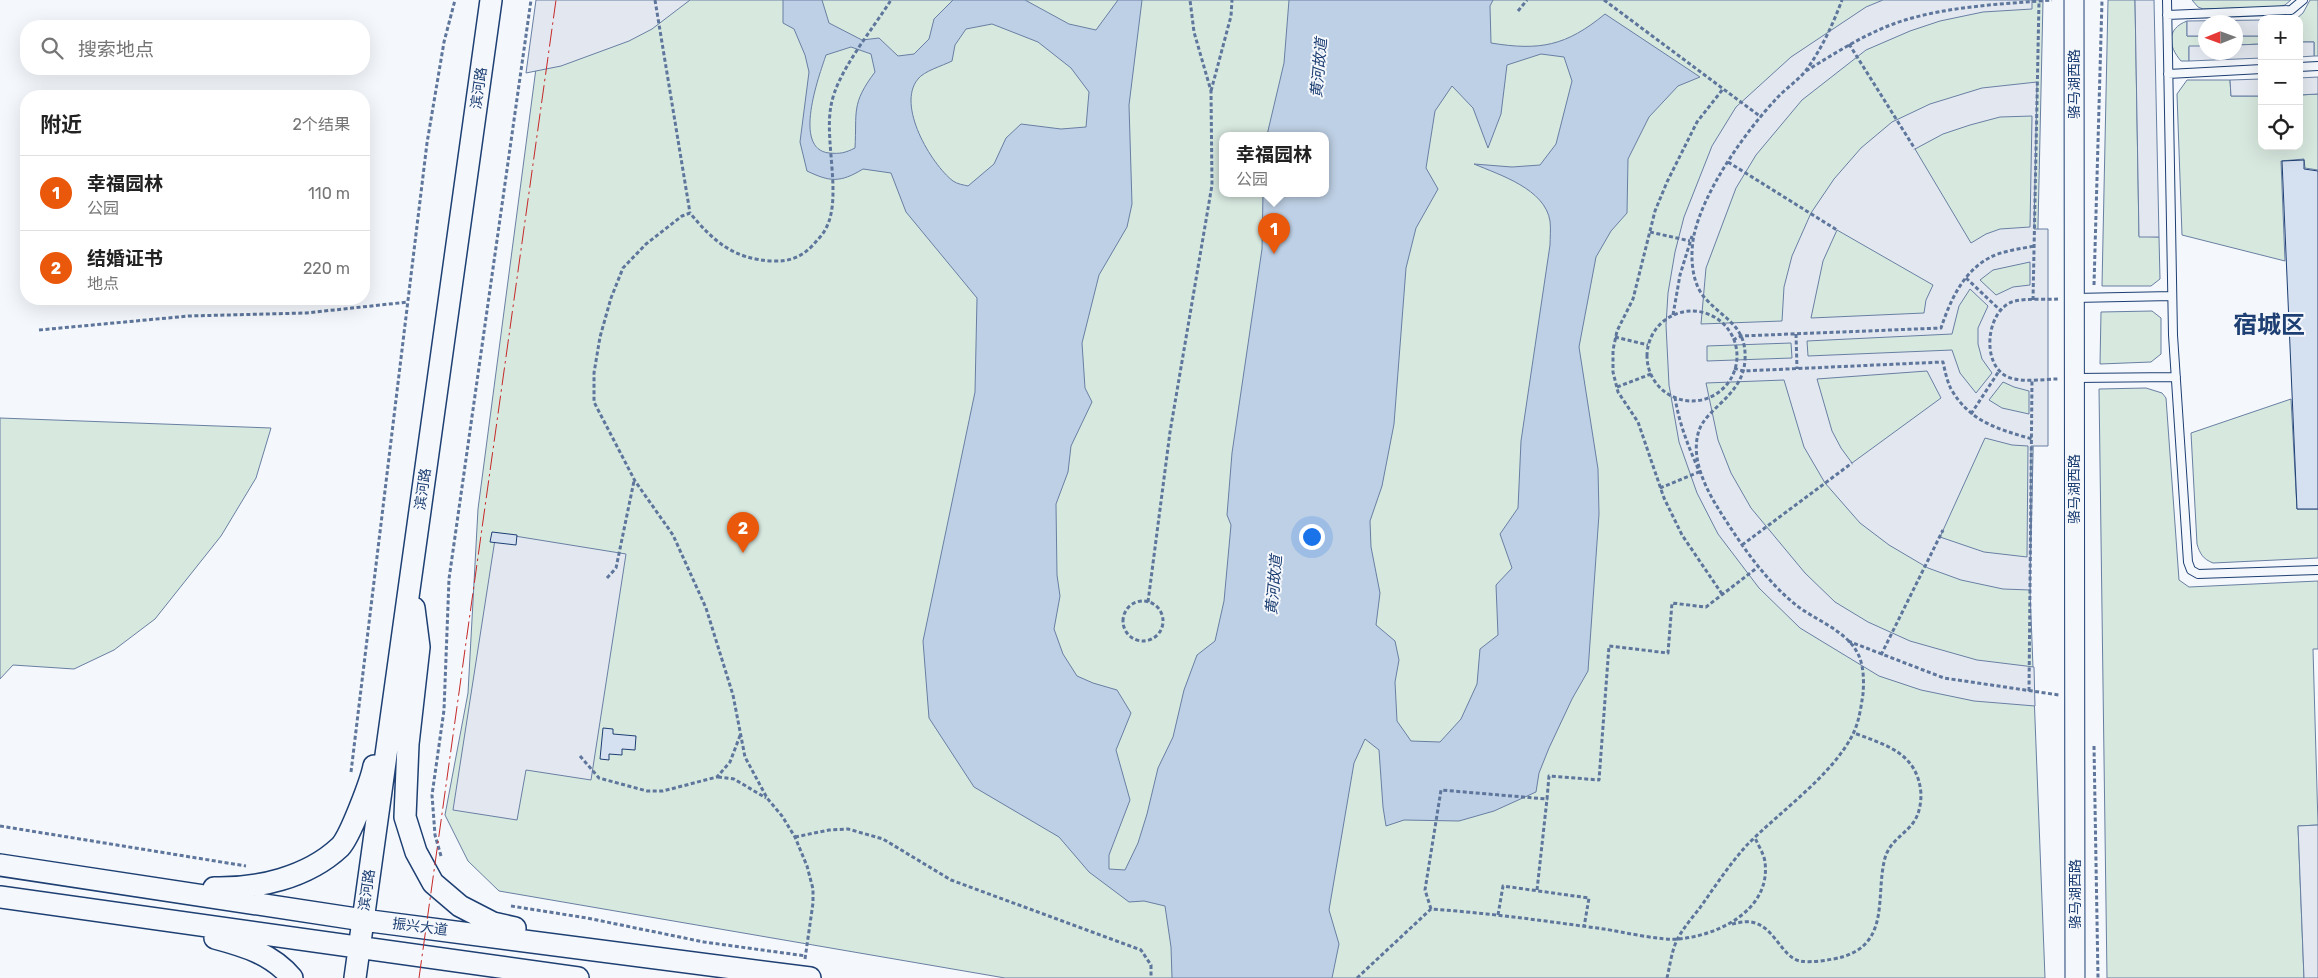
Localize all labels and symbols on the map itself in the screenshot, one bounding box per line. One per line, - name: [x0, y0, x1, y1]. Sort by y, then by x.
- north arrow: [2198, 15, 2243, 60]
- water label: 黄河故道: [1307, 35, 1331, 99]
- street label: 骆马湖西路: [2066, 49, 2083, 119]
- street label: 滨河路: [468, 66, 490, 110]
- pin: 1: [1258, 213, 1290, 254]
- district label: 宿城区: [2233, 311, 2305, 339]
- street label: 骆马湖西路: [2066, 454, 2083, 524]
- street label: 滨河路: [412, 467, 434, 511]
- pin: 2: [727, 512, 759, 553]
- your location: [1299, 524, 1325, 550]
- water label: 黄河故道: [1262, 552, 1286, 616]
- street label: 骆马湖西路: [2067, 859, 2084, 929]
- street label: 滨河路: [356, 868, 378, 912]
- street label: 振兴大道: [391, 915, 449, 939]

